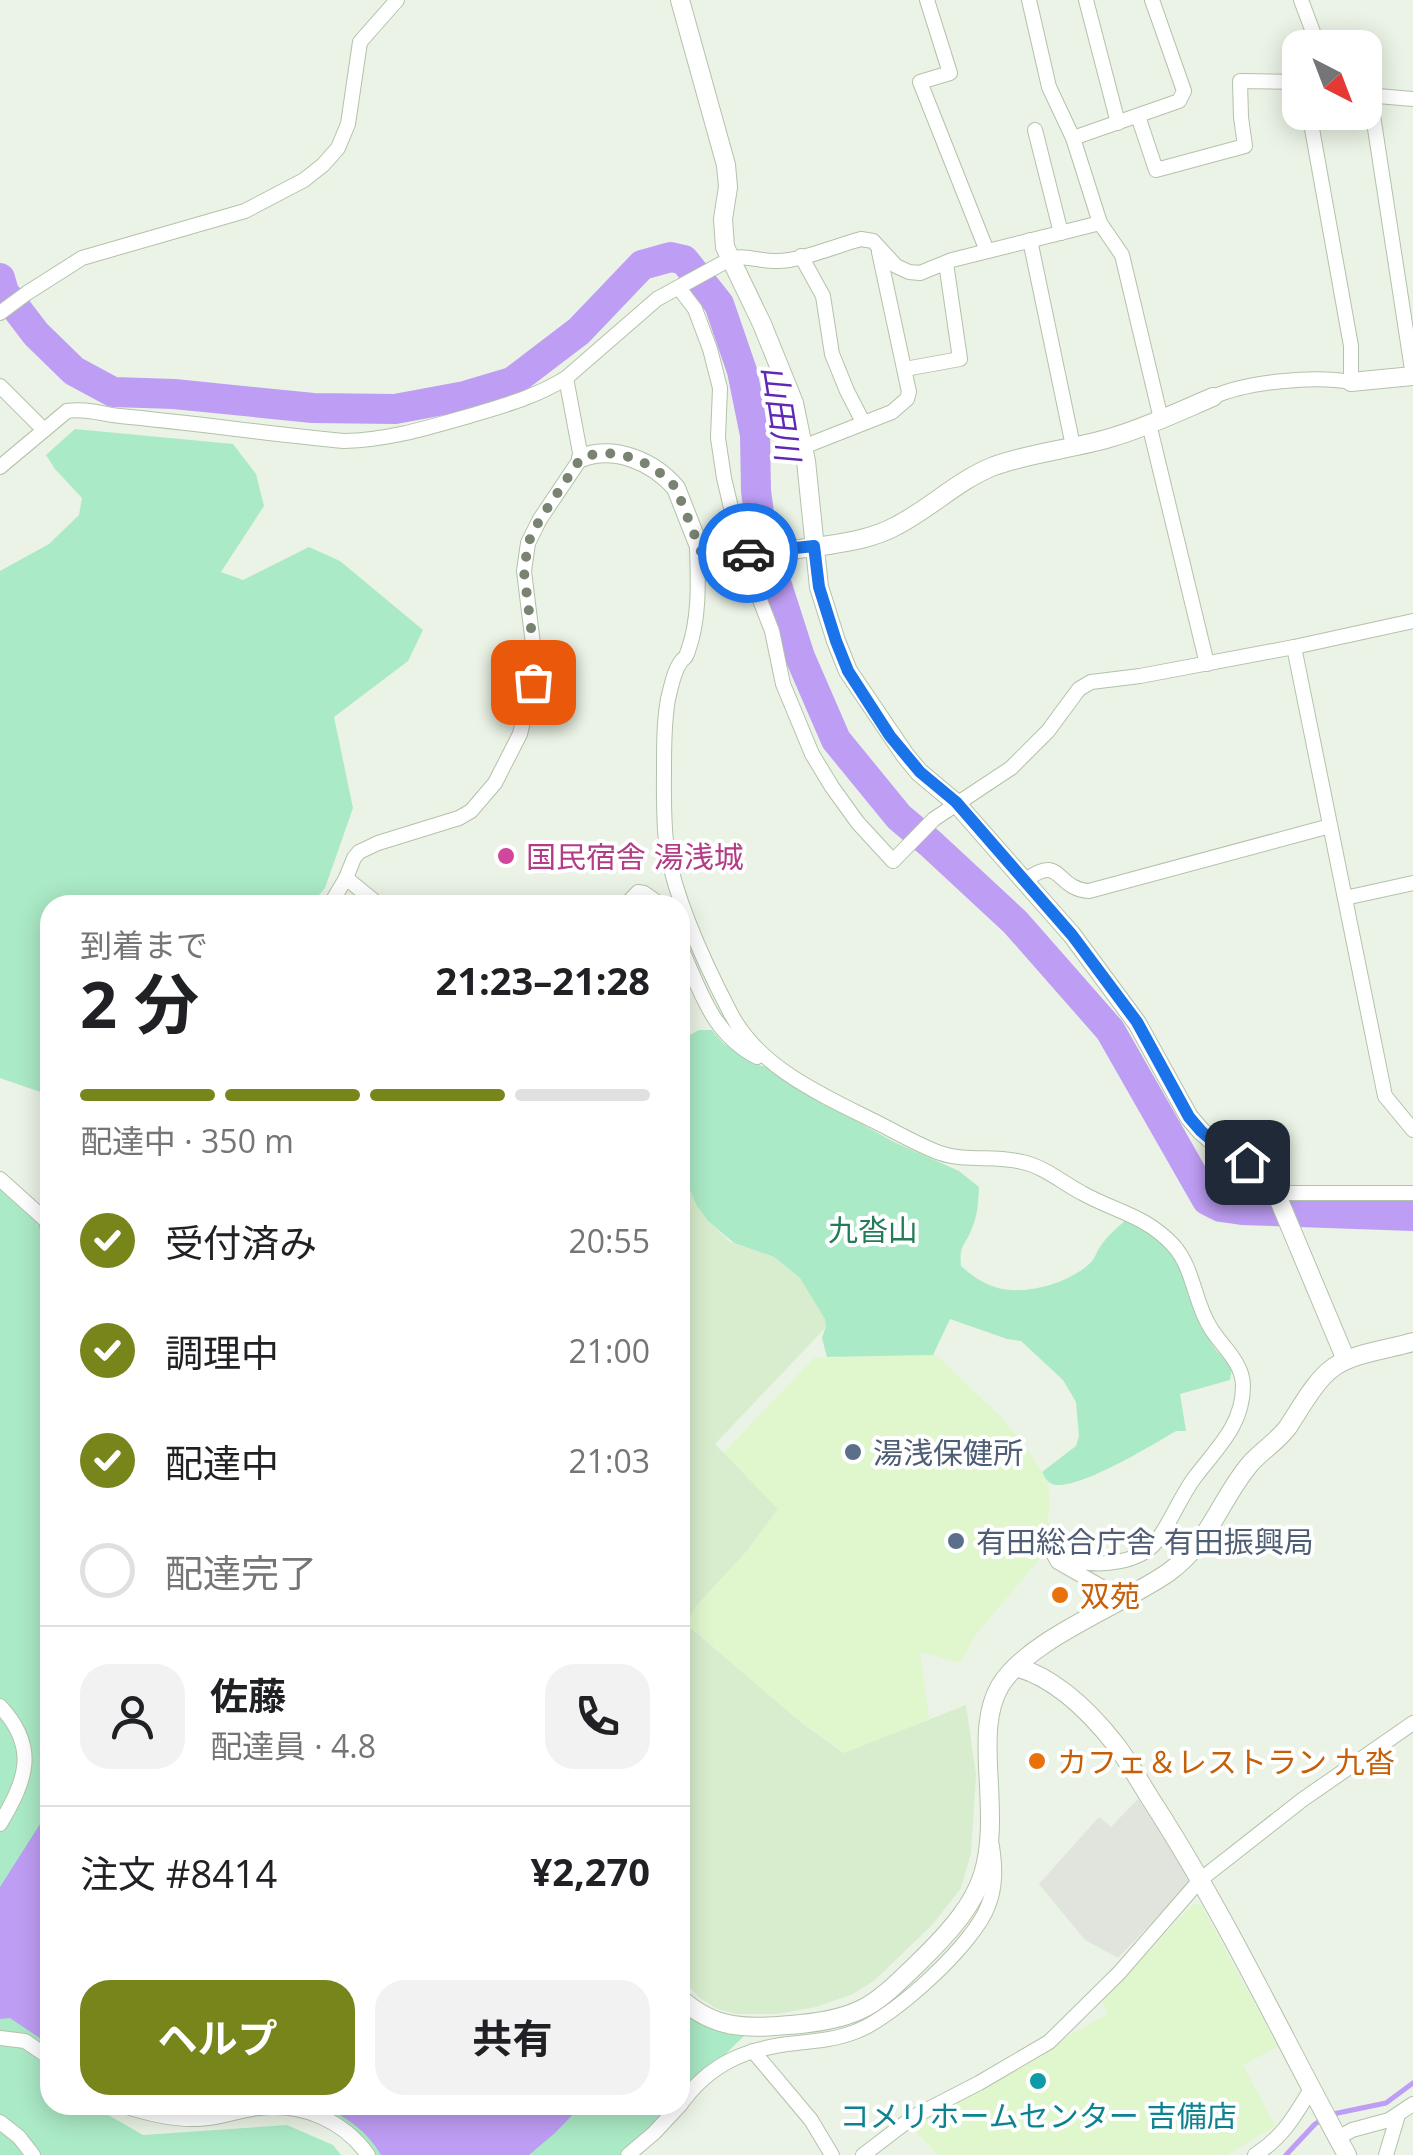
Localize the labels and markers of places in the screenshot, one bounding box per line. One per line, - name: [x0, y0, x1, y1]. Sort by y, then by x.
- pin: [491, 640, 576, 725]
- place label: 国民宿舎 湯浅城: [526, 836, 744, 877]
- marker: 国民宿舎 湯浅城: [495, 845, 517, 867]
- pin: [1205, 1120, 1290, 1205]
- place label: 湯浅保健所: [873, 1432, 1023, 1473]
- marker: 湯浅保健所: [842, 1441, 864, 1463]
- place label: 有田総合庁舎 有田振興局: [976, 1521, 1314, 1562]
- marker: 有田総合庁舎 有田振興局: [945, 1530, 967, 1552]
- place label: 双苑: [1080, 1575, 1140, 1616]
- marker: 双苑: [1049, 1584, 1071, 1606]
- place label: カフェ＆レストラン 九沓: [1057, 1741, 1395, 1782]
- marker: カフェ＆レストラン 九沓: [1026, 1750, 1048, 1772]
- marker: コメリホームセンター 吉備店: [1027, 2070, 1049, 2092]
- place label: コメリホームセンター 吉備店: [840, 2095, 1236, 2136]

